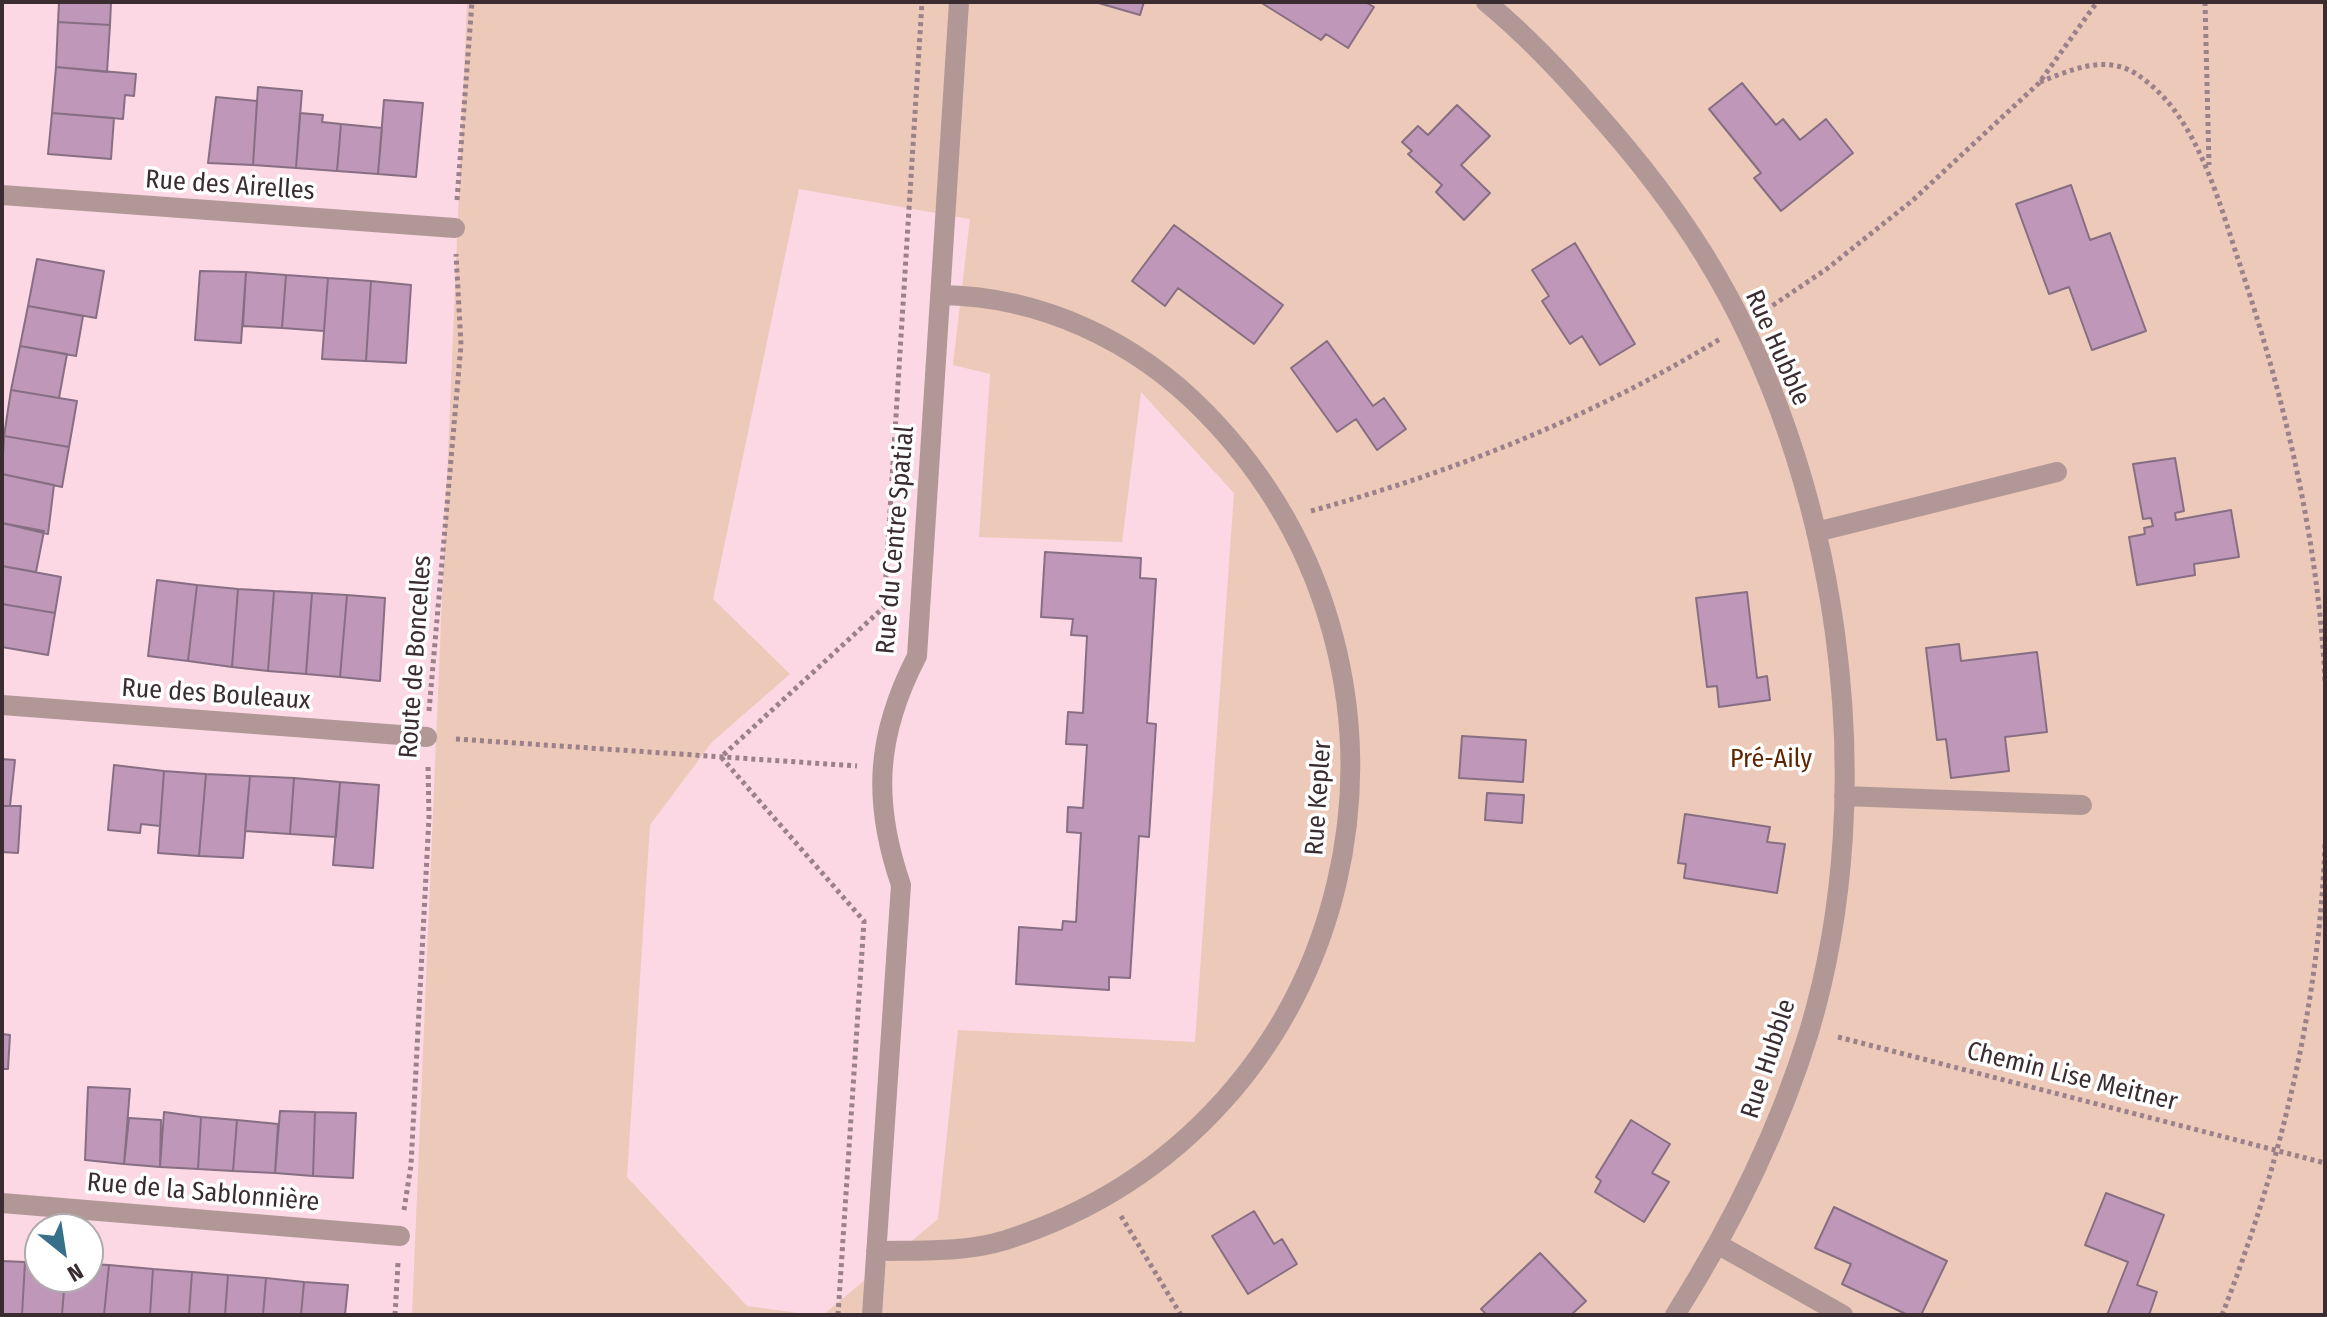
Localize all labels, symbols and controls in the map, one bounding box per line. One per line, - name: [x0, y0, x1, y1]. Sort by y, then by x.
- street label: Rue des Airelles: [144, 165, 316, 207]
- street label: Rue Hubble: [1738, 285, 1816, 411]
- street label: Rue du Centre Spatial: [870, 425, 922, 655]
- street label: Route de Boncelles: [393, 554, 439, 760]
- street label: Rue des Bouleaux: [121, 673, 311, 717]
- street label: Rue Kepler: [1299, 739, 1339, 857]
- park label: Pré-Aily: [1730, 744, 1812, 776]
- street label: Rue Hubble: [1735, 996, 1803, 1122]
- street label: Chemin Lise Meitner: [1963, 1036, 2181, 1118]
- street label: Rue de la Sablonnière: [86, 1167, 320, 1219]
- north arrow: [24, 1213, 104, 1293]
- text: N: [63, 1257, 88, 1287]

